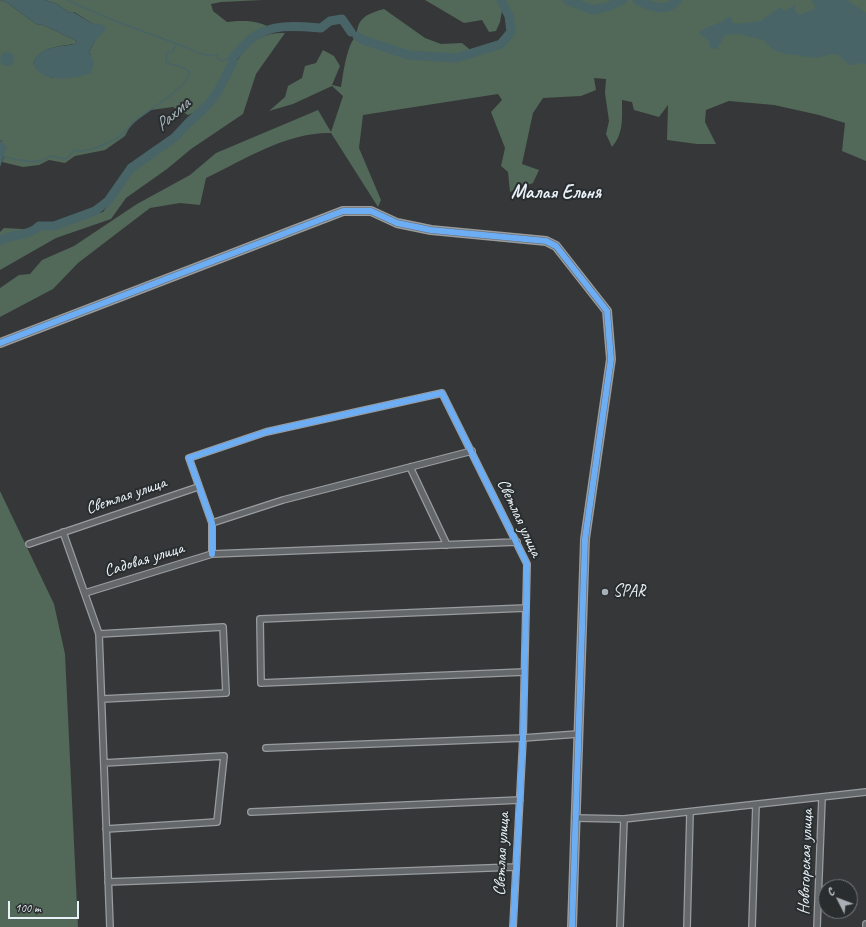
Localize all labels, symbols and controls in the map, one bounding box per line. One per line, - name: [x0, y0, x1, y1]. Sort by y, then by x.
- water label: Рахма: [151, 94, 195, 136]
- district label: Малая Ельня: [511, 182, 601, 204]
- street label: Светлая улица: [83, 473, 169, 519]
- street label: Светлая улица: [492, 476, 546, 560]
- street label: Садовая улица: [102, 538, 186, 582]
- place label: SPAR: [613, 582, 645, 602]
- marker: SPAR: [600, 587, 610, 597]
- street label: Новогорская улица: [794, 809, 818, 915]
- street label: Светлая улица: [490, 812, 514, 896]
- north arrow: [818, 879, 858, 919]
- text: С: [823, 885, 837, 898]
- scale bar: [10, 893, 81, 919]
- text: 100 m: [15, 900, 41, 916]

